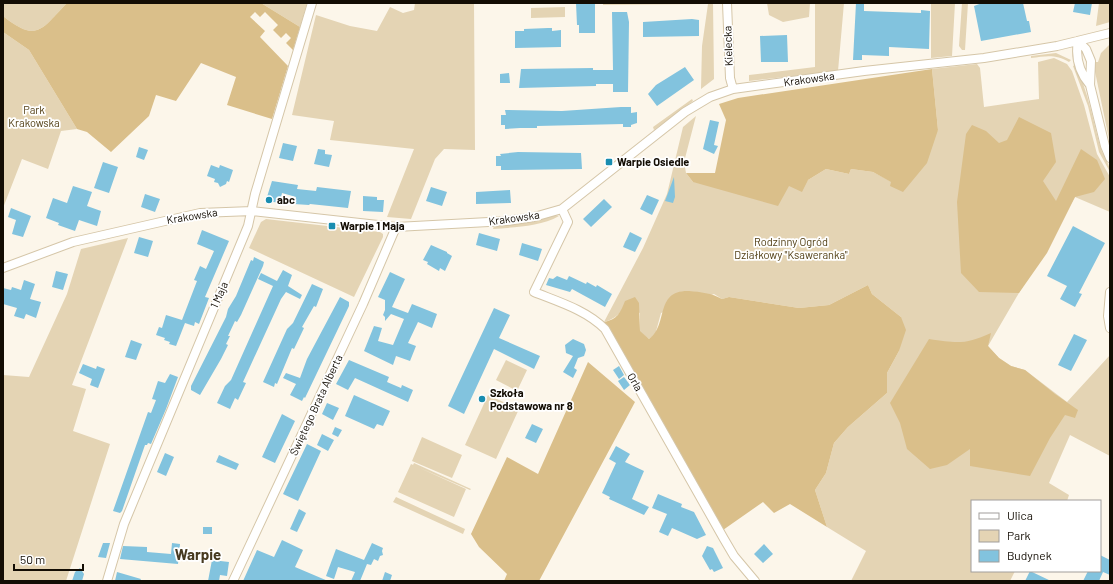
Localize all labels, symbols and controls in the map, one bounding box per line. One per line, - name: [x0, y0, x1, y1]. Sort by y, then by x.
- street label: Kielecka: [720, 26, 735, 67]
- street label: Krakowska: [783, 68, 835, 89]
- park label: Park Krakowska: [8, 103, 60, 129]
- place label: Warpie Osiedle: [617, 155, 689, 168]
- marker: Warpie Osiedle: [604, 157, 614, 167]
- place label: abc: [277, 193, 295, 206]
- marker: abc: [264, 195, 274, 205]
- street label: Krakowska: [166, 205, 218, 226]
- street label: Krakowska: [488, 207, 540, 228]
- place label: Warpie 1 Maja: [340, 219, 405, 232]
- marker: Warpie 1 Maja: [327, 221, 337, 231]
- park label: Rodzinny Ogród Działkowy "Ksaweranka": [734, 235, 848, 261]
- street label: 1 Maja: [207, 279, 230, 310]
- street label: Świętego Brata Alberta: [286, 352, 345, 457]
- street label: Orla: [625, 370, 646, 393]
- place label: Szkoła Podstawowa nr 8: [490, 386, 573, 412]
- marker: Szkoła Podstawowa nr 8: [477, 394, 487, 404]
- legend: [971, 500, 1101, 572]
- text: Ulica: [1007, 508, 1033, 522]
- text: Park: [1007, 528, 1031, 542]
- district label: Warpie: [175, 545, 221, 563]
- scale bar: [14, 546, 83, 572]
- text: Budynek: [1007, 548, 1052, 562]
- text: 50 m: [20, 552, 45, 566]

